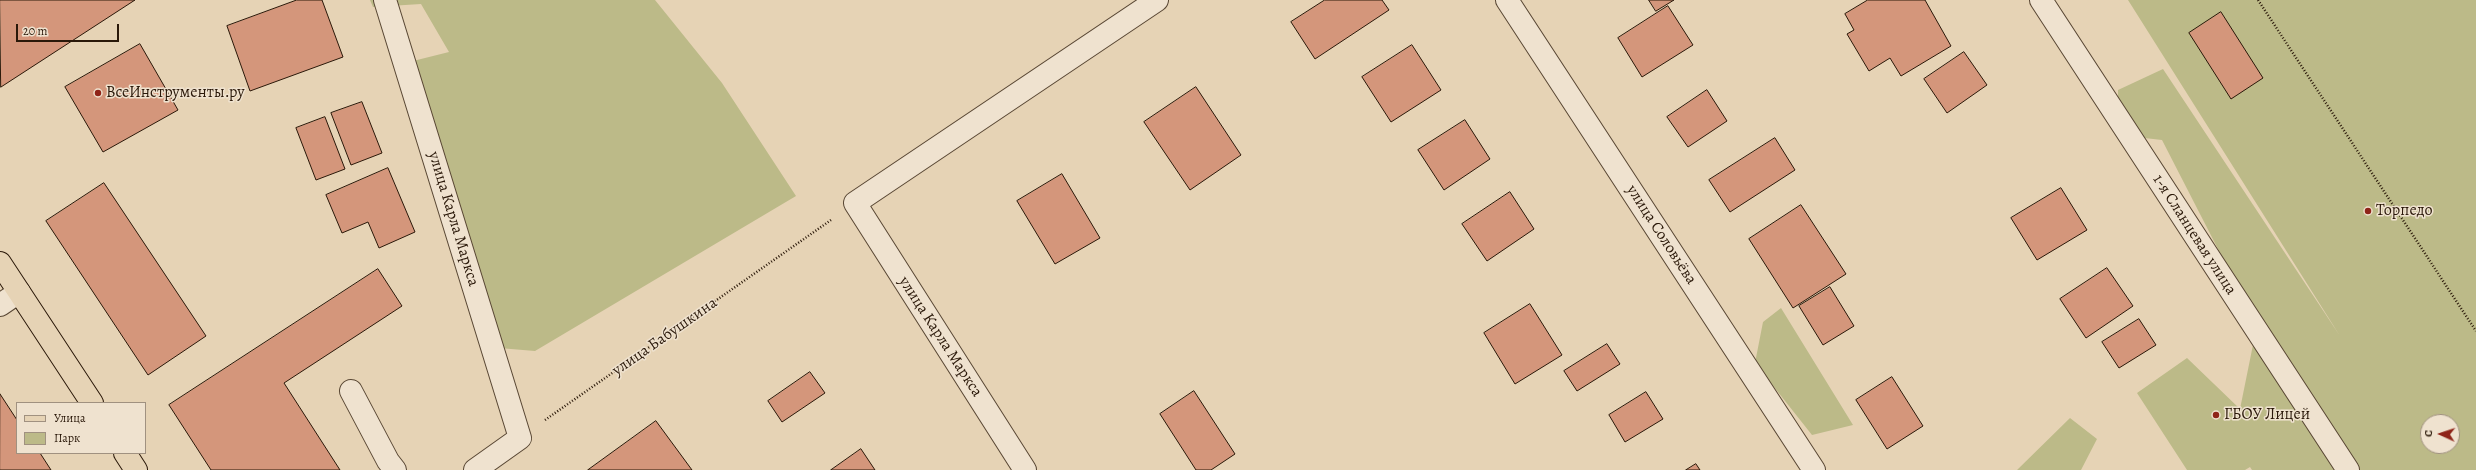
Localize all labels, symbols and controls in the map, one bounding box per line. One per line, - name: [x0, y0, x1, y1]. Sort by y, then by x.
- scale bar: [18, 16, 121, 42]
- text: 20 m: [23, 23, 47, 39]
- place label: ВсеИнструменты.ру: [106, 83, 244, 103]
- marker: ВсеИнструменты.ру: [93, 88, 103, 98]
- street label: улица Карла Маркса: [423, 149, 483, 289]
- street label: 1-я Сланцевая улица: [2148, 171, 2240, 299]
- street label: улица Соловьёва: [1622, 182, 1700, 288]
- place label: Торпедо: [2376, 201, 2433, 221]
- marker: Торпедо: [2363, 206, 2373, 216]
- street label: улица Карла Маркса: [894, 273, 986, 401]
- street label: улица Бабушкина: [609, 294, 721, 380]
- legend: [16, 402, 146, 454]
- place label: ГБОУ Лицей: [2224, 405, 2310, 425]
- text: Улица: [54, 410, 85, 426]
- marker: ГБОУ Лицей: [2211, 410, 2221, 420]
- north arrow: [2420, 414, 2460, 454]
- text: Парк: [54, 430, 80, 446]
- text: С: [2421, 430, 2436, 437]

